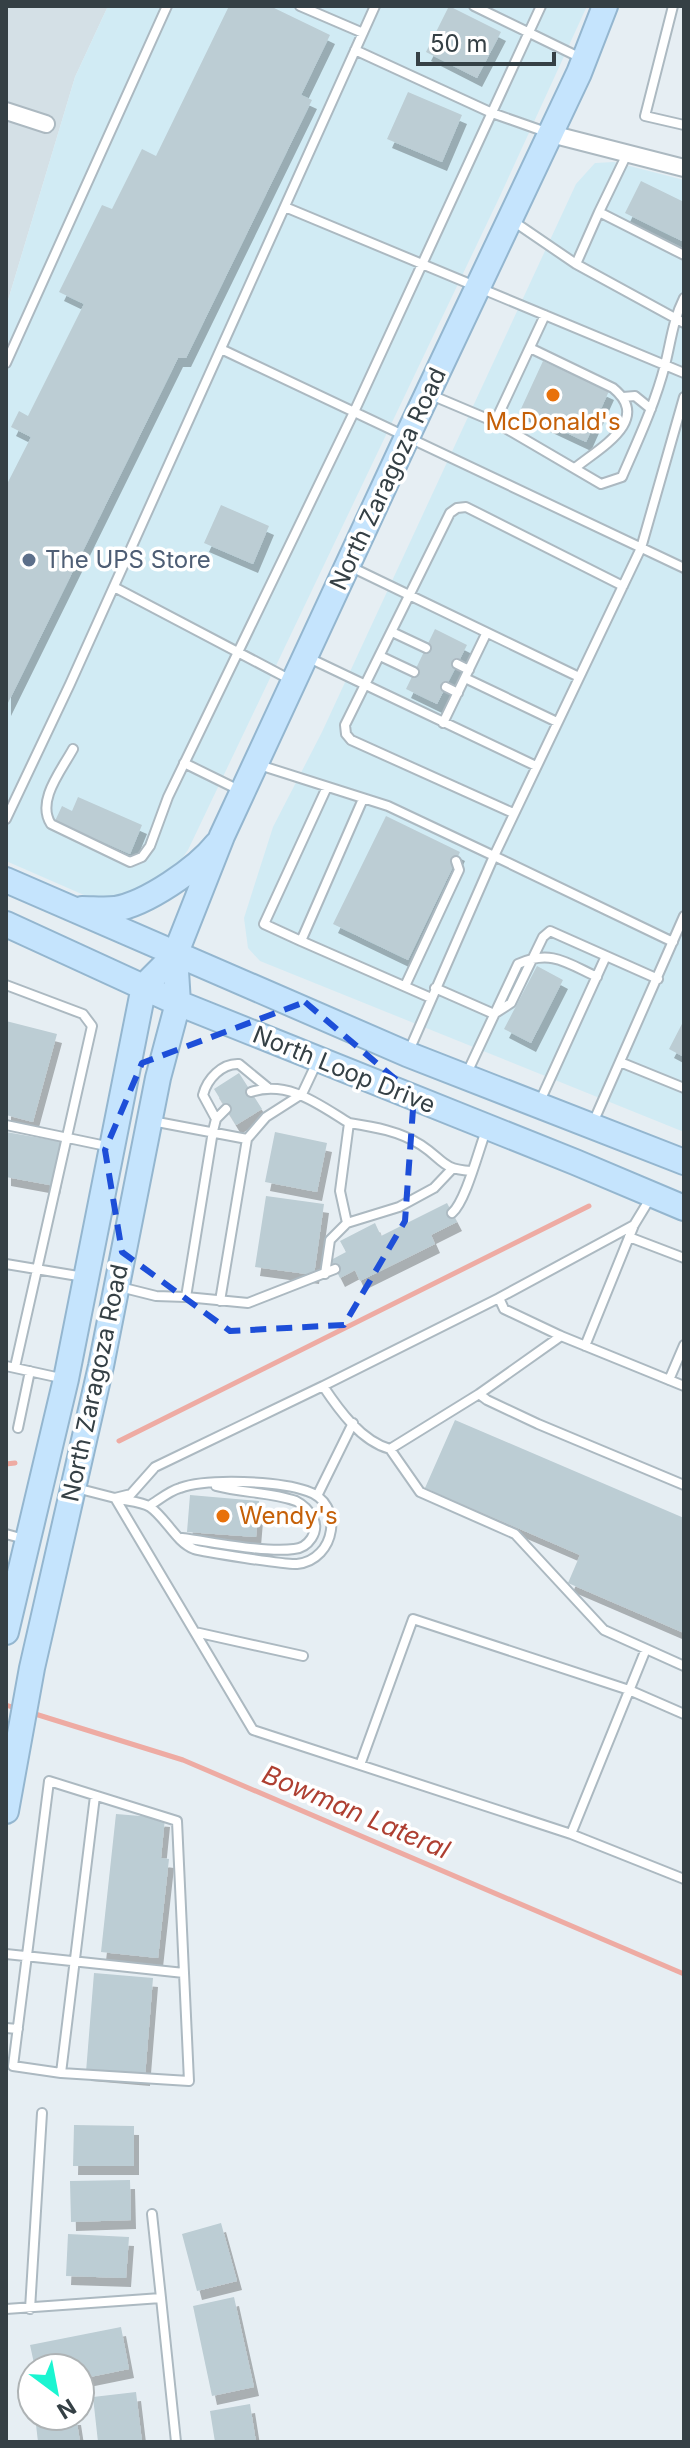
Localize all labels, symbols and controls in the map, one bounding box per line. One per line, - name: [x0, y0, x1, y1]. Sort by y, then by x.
- scale bar: [418, 16, 554, 66]
- text: 50 m: [430, 29, 488, 58]
- street label: North Zaragoza Road: [323, 363, 452, 595]
- marker: McDonald's: [544, 386, 562, 404]
- place label: McDonald's: [485, 407, 621, 436]
- place label: The UPS Store: [45, 545, 211, 574]
- marker: The UPS Store: [20, 551, 38, 569]
- street label: North Loop Drive: [249, 1020, 440, 1119]
- street label: North Zaragoza Road: [55, 1262, 134, 1504]
- place label: Wendy's: [239, 1501, 338, 1530]
- marker: Wendy's: [214, 1507, 232, 1525]
- water label: Bowman Lateral: [258, 1758, 455, 1865]
- north arrow: [16, 2352, 96, 2432]
- text: N: [53, 2393, 81, 2424]

